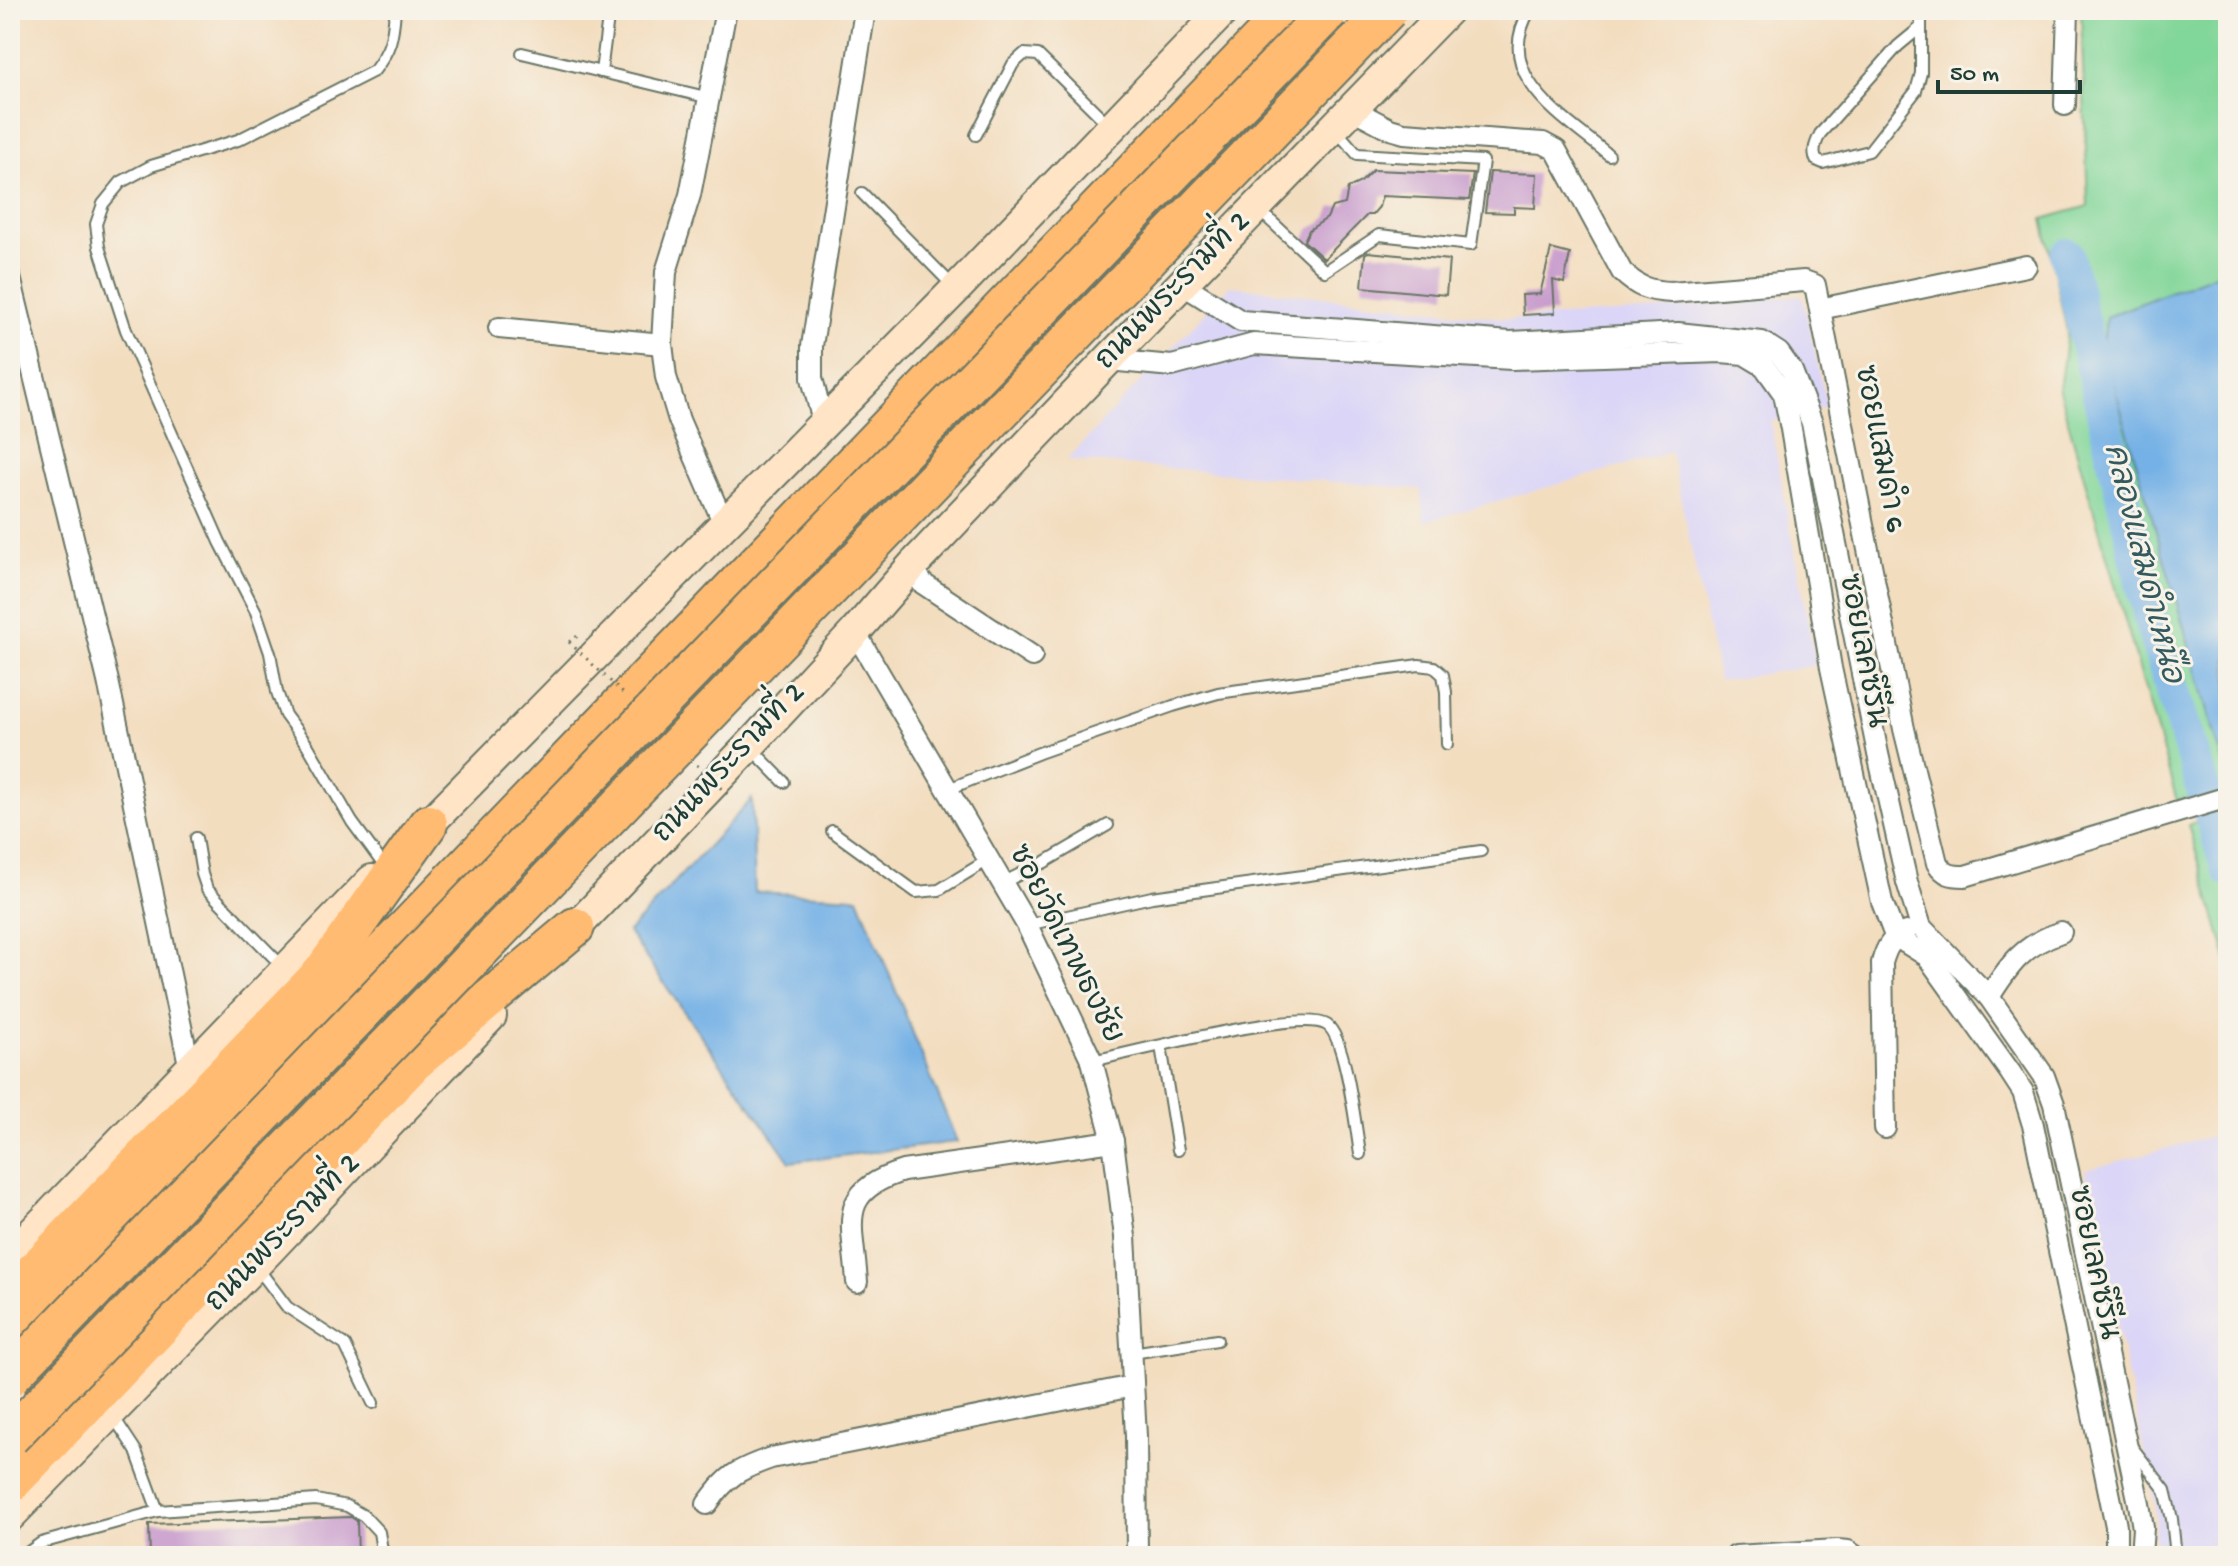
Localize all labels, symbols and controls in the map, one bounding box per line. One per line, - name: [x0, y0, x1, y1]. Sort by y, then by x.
- scale bar: [1938, 44, 2080, 94]
- text: 50 m: [1950, 61, 1999, 90]
- street label: ถนนพระรามที่ 2: [1078, 194, 1258, 378]
- street label: ซอยแสมดำ 6: [1845, 362, 1917, 536]
- water label: คลองแสมดำเหนือ: [2093, 439, 2195, 690]
- street label: ซอยเลคซีรีน: [1829, 570, 1899, 731]
- street label: ถนนพระรามที่ 2: [635, 666, 813, 851]
- street label: ซอยวัดเทพธงชัย: [999, 838, 1133, 1050]
- street label: ถนนพระรามที่ 2: [188, 1136, 368, 1320]
- street label: ซอยเลคซีรีน: [2059, 1182, 2131, 1343]

